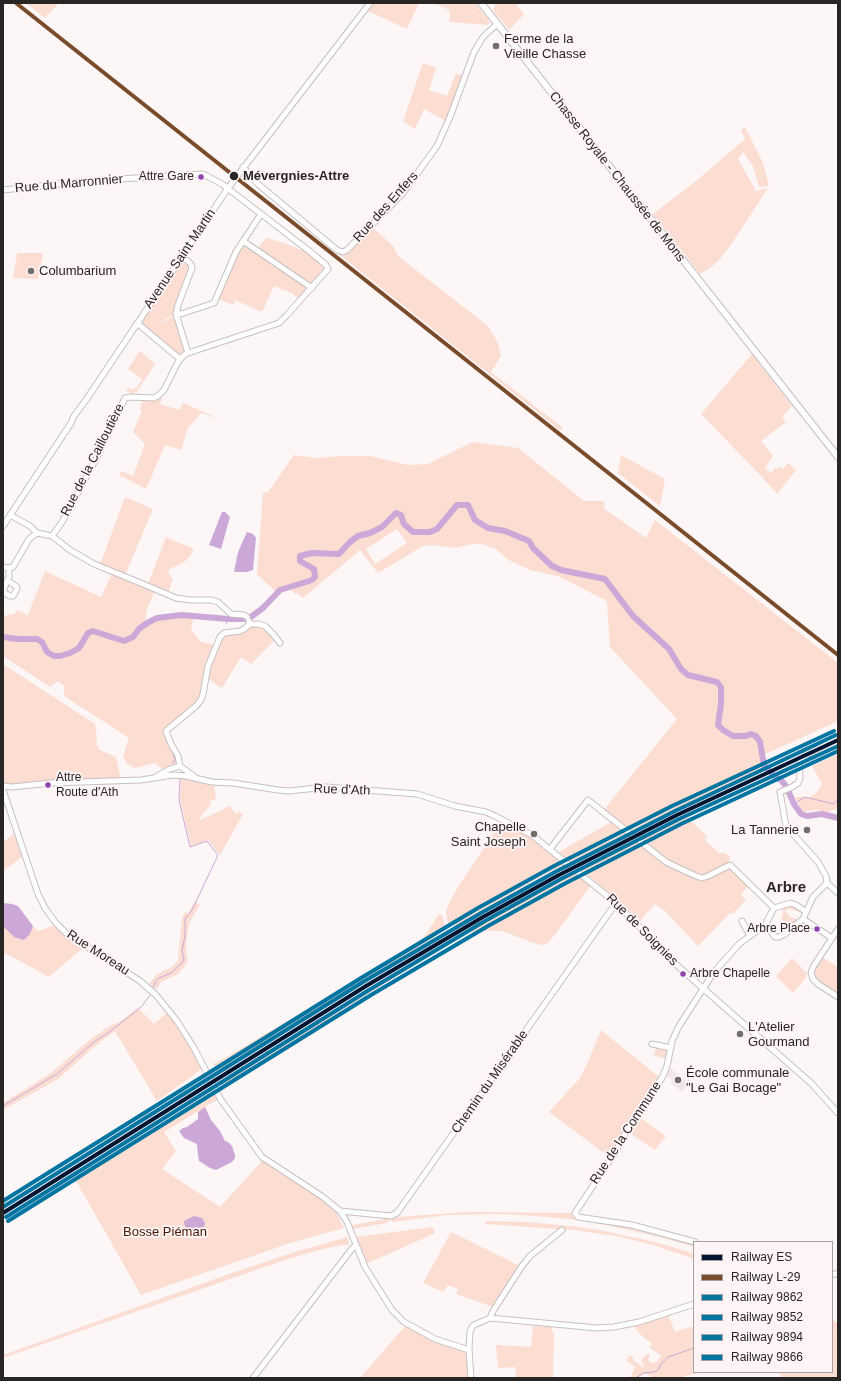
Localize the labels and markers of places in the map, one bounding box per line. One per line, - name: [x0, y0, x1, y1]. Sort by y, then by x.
- place label: Ferme de la Vieille Chasse: [504, 31, 586, 62]
- marker: Ferme de la Vieille Chasse: [491, 41, 501, 51]
- place label: Mévergnies-Attre: [243, 168, 349, 184]
- place label: Attre Gare: [139, 170, 194, 184]
- marker: Mévergnies-Attre: [228, 170, 240, 182]
- marker: Attre Gare: [196, 172, 206, 182]
- place label: Columbarium: [39, 263, 116, 279]
- marker: Columbarium: [26, 266, 36, 276]
- place label: Attre Route d'Ath: [56, 771, 118, 799]
- marker: Attre Route d'Ath: [43, 780, 53, 790]
- place label: Chapelle Saint Joseph: [451, 819, 526, 850]
- place label: La Tannerie: [731, 822, 799, 838]
- marker: La Tannerie: [802, 825, 812, 835]
- marker: Chapelle Saint Joseph: [529, 829, 539, 839]
- place label: Arbre Place: [747, 922, 810, 936]
- marker: Arbre Place: [812, 924, 822, 934]
- place label: Arbre Chapelle: [690, 967, 770, 981]
- marker: Arbre Chapelle: [678, 969, 688, 979]
- place label: L'Atelier Gourmand: [748, 1019, 809, 1050]
- marker: L'Atelier Gourmand: [735, 1029, 745, 1039]
- place label: École communale "Le Gai Bocage": [686, 1065, 789, 1096]
- marker: École communale "Le Gai Bocage": [673, 1075, 683, 1085]

